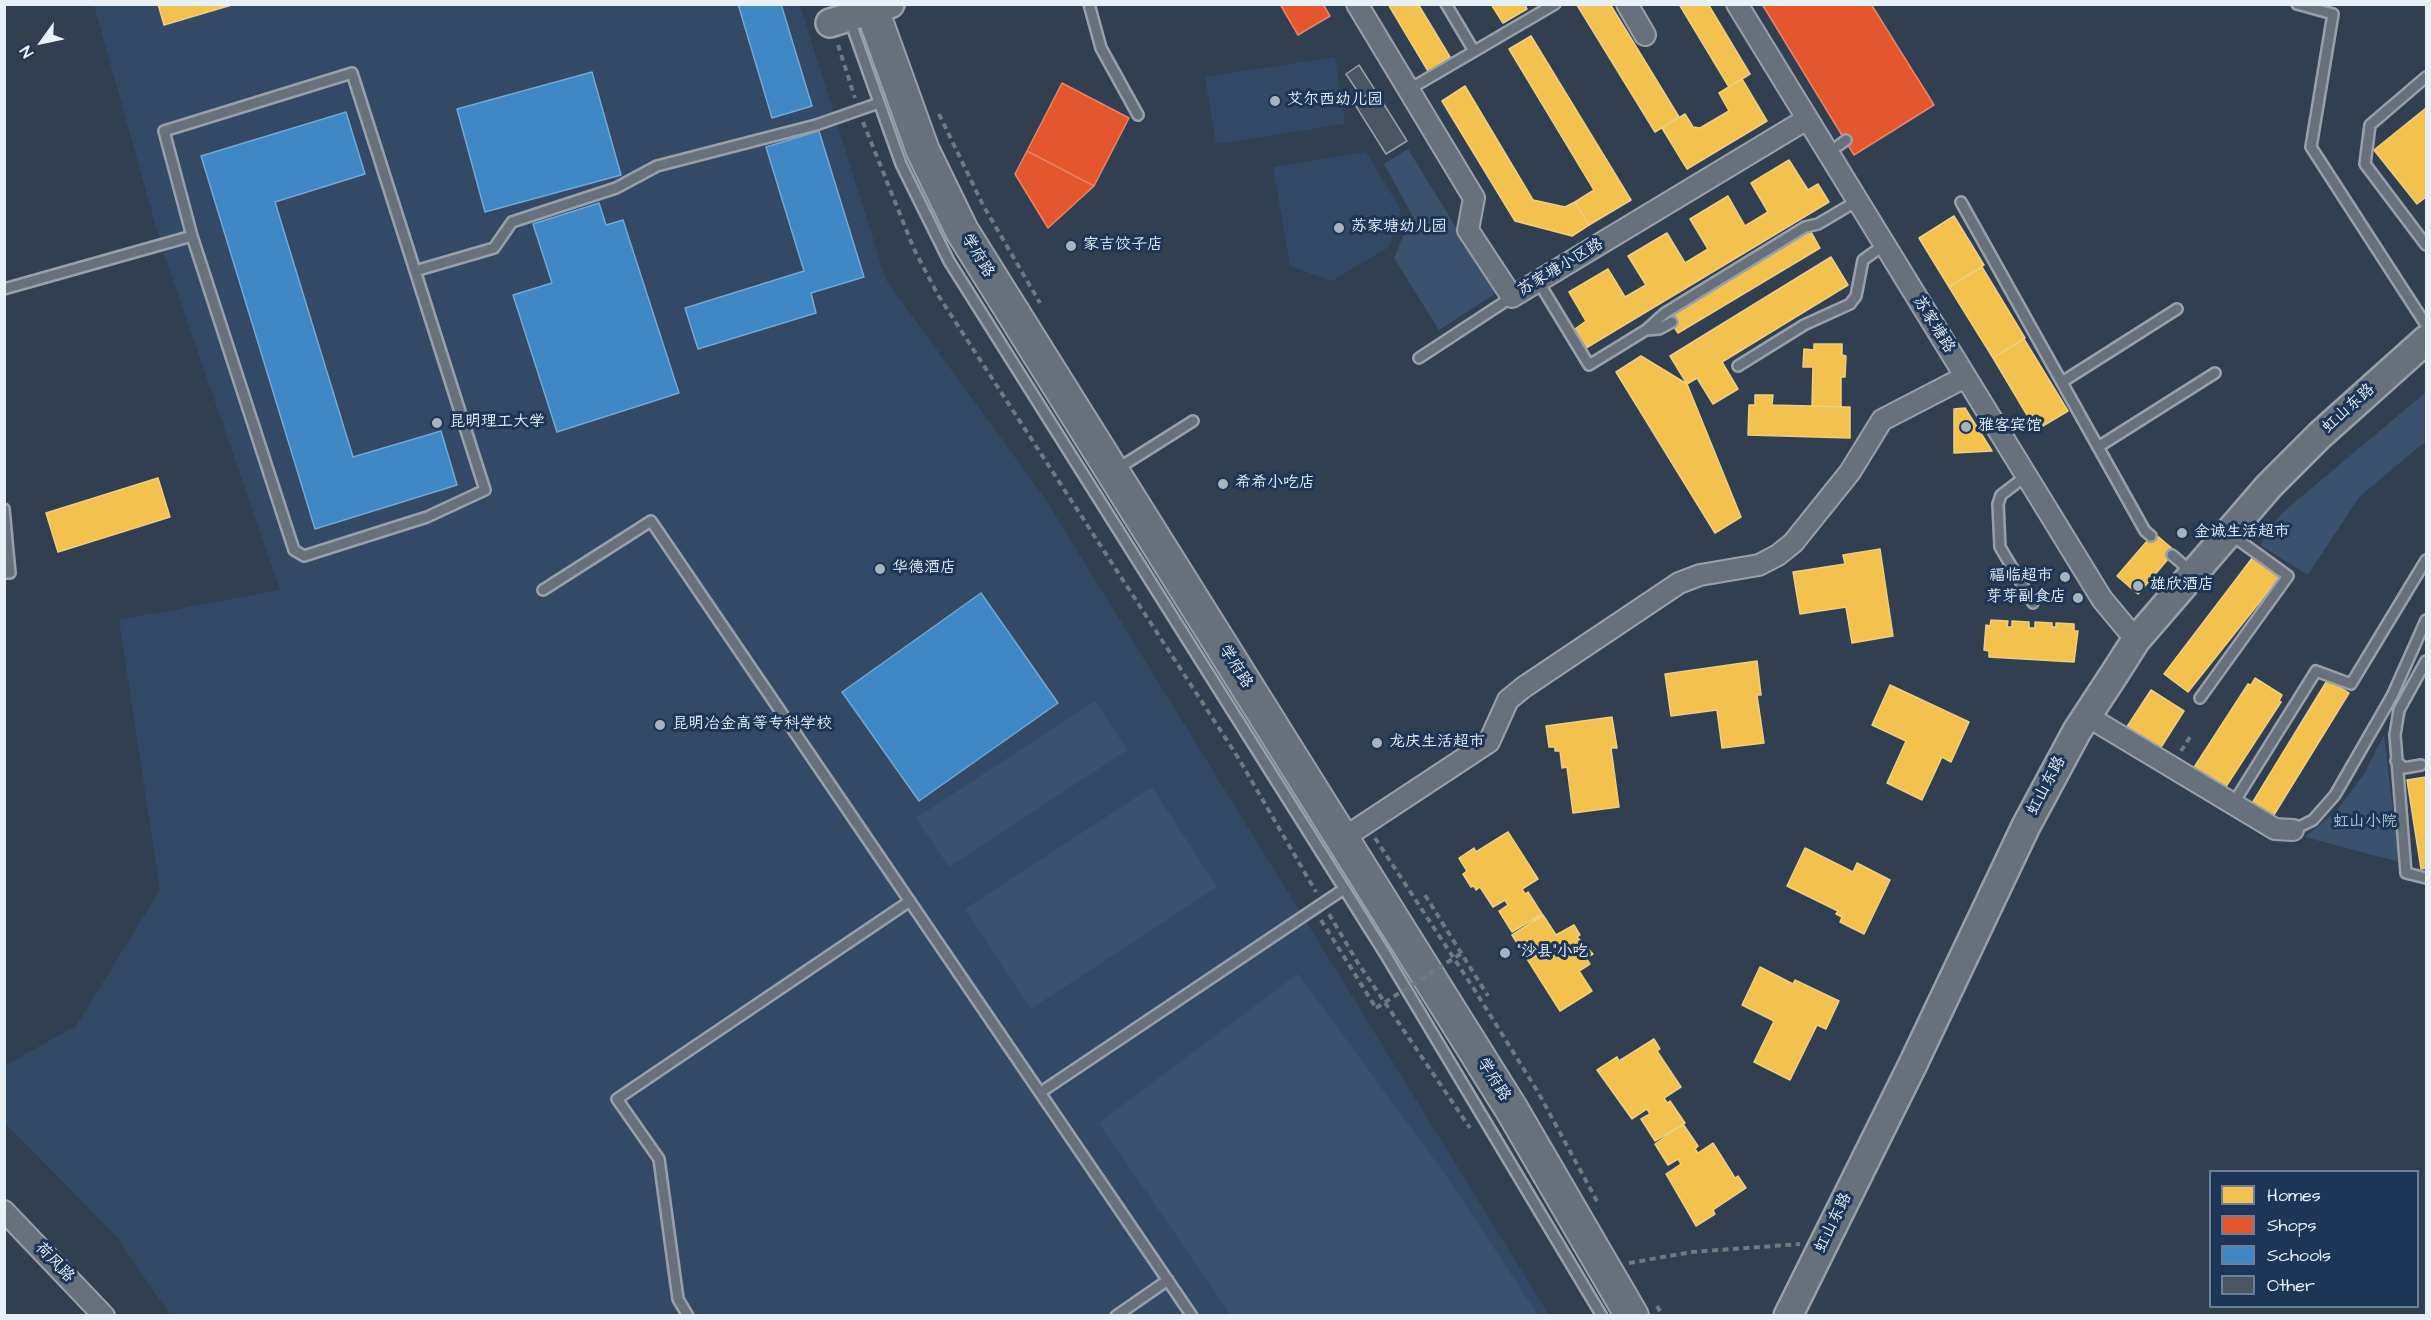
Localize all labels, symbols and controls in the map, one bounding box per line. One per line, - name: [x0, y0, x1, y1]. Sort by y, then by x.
- north arrow: [12, 12, 72, 72]
- text: N: [15, 42, 39, 62]
- place label: 艾尔西幼儿园: [1287, 91, 1383, 111]
- marker: 艾尔西幼儿园: [1268, 94, 1282, 108]
- place label: 苏家塘幼儿园: [1351, 218, 1447, 238]
- marker: 苏家塘幼儿园: [1332, 221, 1346, 235]
- street label: 学府路: [956, 230, 998, 282]
- street label: 苏家塘小区路: [1515, 235, 1607, 301]
- place label: 家吉饺子店: [1083, 236, 1163, 256]
- marker: 家吉饺子店: [1064, 239, 1078, 253]
- street label: 苏家塘路: [1908, 293, 1958, 357]
- street label: 虹山东路: [2319, 380, 2379, 438]
- place label: 昆明理工大学: [449, 413, 545, 433]
- marker: 昆明理工大学: [430, 416, 444, 430]
- place label: 雅客宾馆: [1978, 417, 2042, 437]
- marker: 雅客宾馆: [1959, 420, 1973, 434]
- place label: 希希小吃店: [1235, 474, 1315, 494]
- marker: 希希小吃店: [1216, 477, 1230, 491]
- place label: 金诚生活超市: [2194, 523, 2290, 543]
- marker: 金诚生活超市: [2175, 526, 2189, 540]
- place label: 华德酒店: [892, 559, 956, 579]
- marker: 华德酒店: [873, 562, 887, 576]
- place label: 福临超市: [1989, 567, 2053, 587]
- marker: 福临超市: [2058, 570, 2072, 584]
- place label: 雄欣酒店: [2150, 576, 2214, 596]
- marker: 雄欣酒店: [2131, 579, 2145, 593]
- place label: 芽芽副食店: [1986, 588, 2066, 608]
- marker: 芽芽副食店: [2071, 591, 2085, 605]
- street label: 学府路: [1214, 642, 1256, 692]
- place label: 昆明冶金高等专科学校: [672, 715, 832, 735]
- marker: 昆明冶金高等专科学校: [653, 718, 667, 732]
- place label: 龙庆生活超市: [1389, 733, 1485, 753]
- marker: 龙庆生活超市: [1370, 736, 1384, 750]
- street label: 虹山东路: [2024, 753, 2070, 819]
- park label: 虹山小院: [2333, 813, 2397, 833]
- place label: “沙县”小吃: [1517, 943, 1589, 963]
- marker: “沙县”小吃: [1498, 946, 1512, 960]
- street label: 学府路: [1472, 1055, 1514, 1105]
- legend: [2209, 1170, 2419, 1308]
- text: Homes: [2267, 1183, 2321, 1208]
- street label: 虹山东路: [1811, 1190, 1857, 1256]
- text: Shops: [2267, 1213, 2317, 1238]
- street label: 荷风路: [30, 1239, 78, 1287]
- text: Schools: [2267, 1243, 2331, 1268]
- text: Other: [2267, 1273, 2315, 1298]

